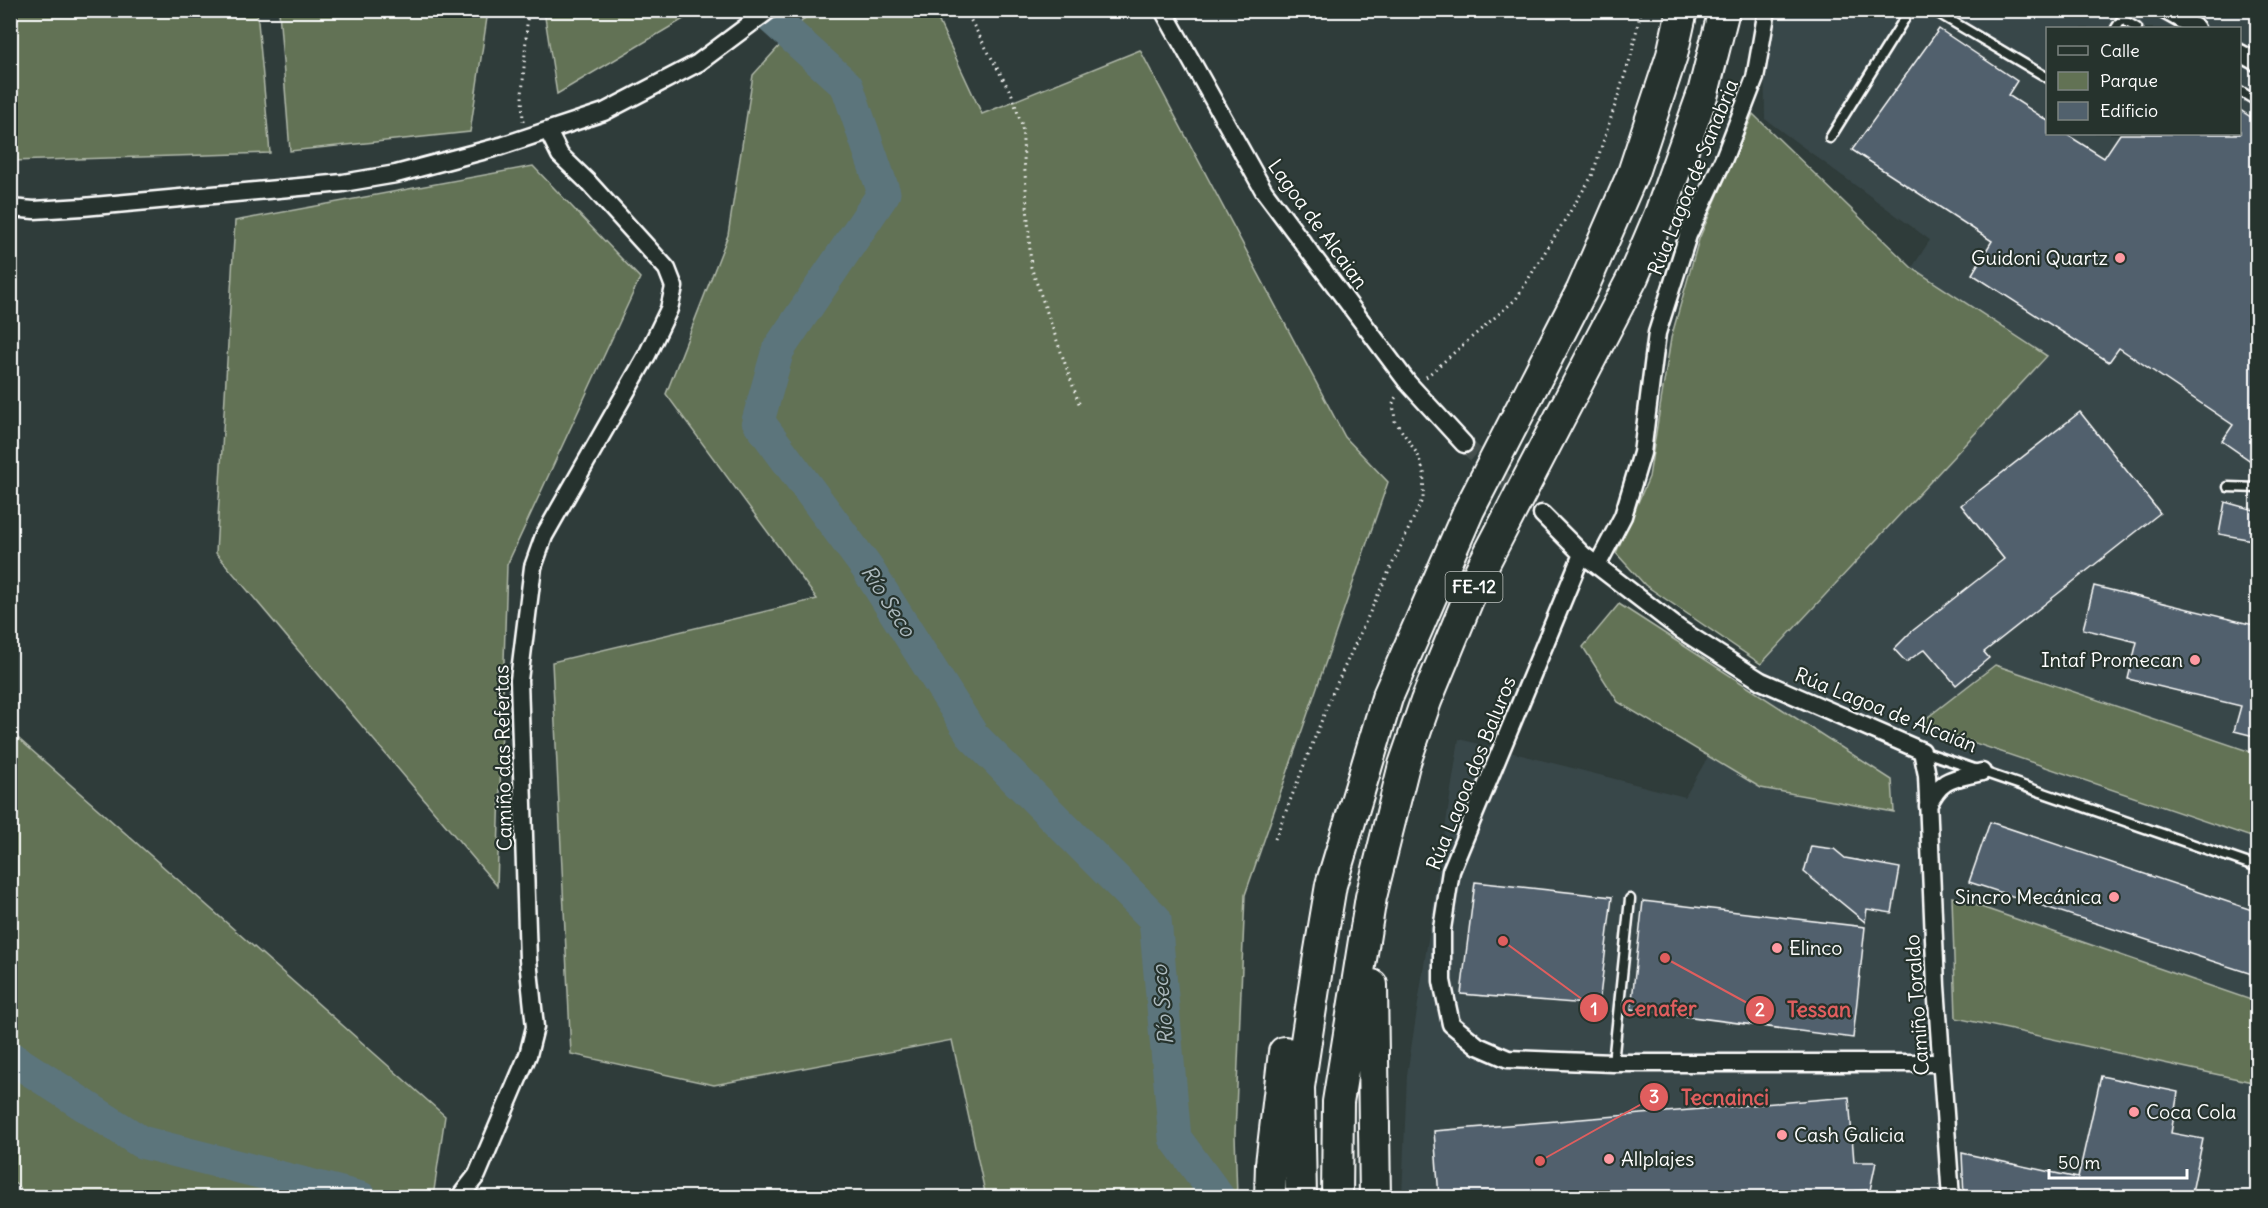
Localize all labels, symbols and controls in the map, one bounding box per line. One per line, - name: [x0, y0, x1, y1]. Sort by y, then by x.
- legend: [2046, 27, 2241, 135]
- text: Calle: [2100, 39, 2140, 62]
- text: Parque: [2100, 69, 2158, 92]
- street label: Rúa Lagoa de Sanabria: [1642, 75, 1743, 278]
- text: Edificio: [2100, 99, 2158, 122]
- street label: Lagoa de Alcaian: [1263, 154, 1374, 293]
- place label: Guidoni Quartz: [1971, 245, 2108, 270]
- marker: Guidoni Quartz: [2113, 251, 2127, 265]
- water label: Río Seco: [855, 560, 922, 643]
- road number: FE-12: [1446, 572, 1502, 602]
- place label: Intaf Promecan: [2041, 647, 2183, 672]
- marker: Intaf Promecan: [2188, 653, 2202, 667]
- street label: Rúa Lagoa de Alcaián: [1791, 662, 1981, 758]
- street label: Camiño das Refertas: [488, 665, 517, 851]
- street label: Rúa Lagoa dos Baluros: [1420, 672, 1521, 873]
- place label: Sincro Mecánica: [1955, 884, 2102, 909]
- marker: Sincro Mecánica: [2107, 890, 2121, 904]
- street label: Camiño Toraldo: [1899, 934, 1934, 1076]
- place label: Elinco: [1789, 935, 1843, 960]
- marker: Elinco: [1770, 941, 1784, 955]
- water label: Río Seco: [1145, 963, 1179, 1046]
- callout: Cenafer: [1579, 989, 1708, 1028]
- callout: Tessan: [1745, 991, 1863, 1030]
- text: Cenafer: [1622, 995, 1697, 1022]
- text: Tessan: [1787, 996, 1851, 1023]
- text: 1: [1590, 997, 1598, 1020]
- text: 2: [1755, 998, 1765, 1021]
- callout: Tecnainci: [1639, 1078, 1781, 1117]
- text: Tecnainci: [1681, 1084, 1769, 1111]
- text: 3: [1649, 1085, 1659, 1108]
- place label: Coca Cola: [2146, 1099, 2237, 1124]
- marker: Coca Cola: [2127, 1105, 2141, 1119]
- place label: Cash Galicia: [1794, 1122, 1905, 1147]
- marker: Cash Galicia: [1775, 1128, 1789, 1142]
- scale bar: [2049, 1142, 2187, 1180]
- place label: Allplajes: [1621, 1146, 1694, 1171]
- text: 50 m: [2058, 1151, 2100, 1174]
- marker: Allplajes: [1602, 1152, 1616, 1166]

